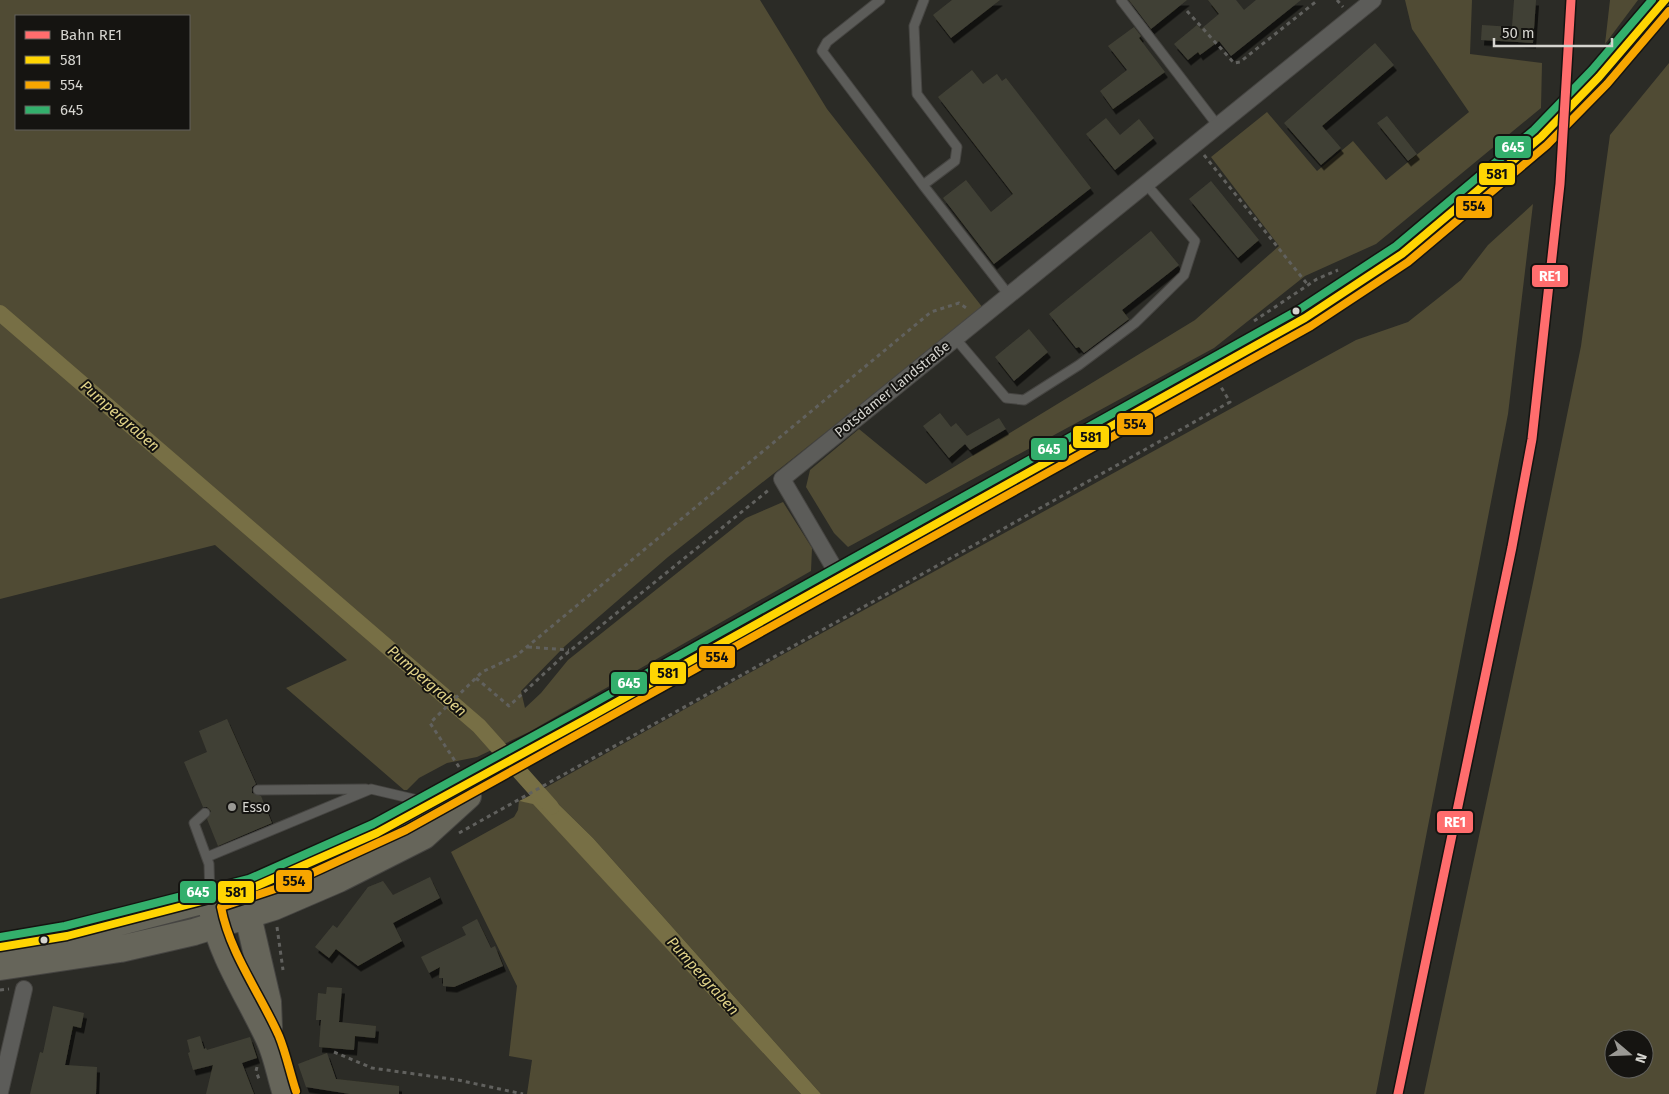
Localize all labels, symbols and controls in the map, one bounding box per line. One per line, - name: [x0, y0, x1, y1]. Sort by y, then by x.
- legend: [15, 15, 190, 130]
- scale bar: [1494, 15, 1612, 47]
- text: 50 m: [1502, 24, 1535, 42]
- text: Bahn RE1: [60, 26, 122, 44]
- text: 581: [60, 51, 82, 69]
- text: 554: [60, 76, 83, 94]
- text: 645: [60, 101, 83, 119]
- line badge: 645: [1494, 135, 1532, 159]
- text: 645: [1501, 139, 1525, 156]
- line badge: 581: [1478, 162, 1516, 186]
- text: 581: [1486, 166, 1508, 183]
- line badge: 554: [1455, 195, 1493, 219]
- text: 554: [1463, 198, 1486, 215]
- line badge: RE1: [1531, 264, 1569, 288]
- text: RE1: [1539, 268, 1561, 285]
- unlabelled marker: [1291, 306, 1301, 316]
- street label: Potsdamer Landstraße: [831, 338, 953, 441]
- water label: Pumpergraben: [77, 377, 163, 455]
- line badge: 554: [1116, 412, 1154, 436]
- text: 554: [1124, 416, 1147, 433]
- line badge: 581: [1072, 425, 1110, 449]
- text: 581: [1080, 429, 1102, 446]
- line badge: 645: [1030, 437, 1068, 461]
- text: 645: [1037, 441, 1061, 458]
- water label: Pumpergraben: [384, 642, 470, 720]
- line badge: 554: [698, 645, 736, 669]
- text: 554: [706, 649, 729, 666]
- line badge: 581: [649, 661, 687, 685]
- text: 581: [657, 665, 679, 682]
- line badge: 645: [610, 671, 648, 695]
- text: 645: [617, 675, 641, 692]
- place label: Esso: [242, 799, 271, 816]
- marker: Esso: [226, 801, 238, 813]
- line badge: RE1: [1436, 810, 1474, 834]
- text: RE1: [1444, 814, 1466, 831]
- line badge: 554: [275, 869, 313, 893]
- text: 554: [283, 873, 306, 890]
- line badge: 645: [179, 880, 217, 904]
- line badge: 581: [217, 880, 255, 904]
- text: 645: [186, 884, 210, 901]
- text: 581: [225, 884, 247, 901]
- water label: Pumpergraben: [663, 933, 743, 1019]
- unlabelled marker: [39, 935, 49, 945]
- north arrow: [1604, 1029, 1654, 1079]
- text: N: [1631, 1051, 1650, 1065]

